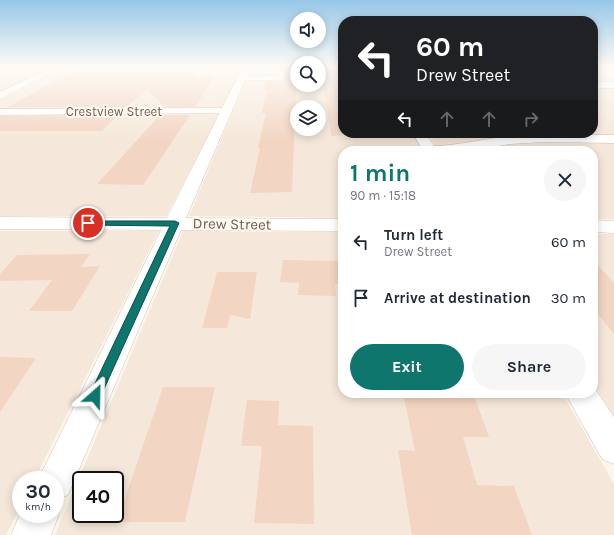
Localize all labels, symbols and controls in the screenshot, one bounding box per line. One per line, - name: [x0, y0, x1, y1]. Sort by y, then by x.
- map controls: [290, 12, 326, 136]
- button: sound: [290, 12, 326, 48]
- text: 60 m: [416, 30, 484, 63]
- icon: left: [350, 32, 402, 84]
- button: search: [290, 56, 326, 92]
- text: Drew Street: [416, 64, 510, 86]
- button: layers: [290, 100, 326, 136]
- street label: Crestview Street: [66, 104, 162, 119]
- icon: left: [394, 108, 416, 130]
- icon: ahead: [436, 108, 458, 130]
- icon: ahead: [478, 108, 500, 130]
- icon: right: [520, 108, 542, 130]
- text: 1 min: [350, 159, 410, 187]
- button: close: [544, 159, 586, 201]
- text: 90 m · 15:18: [350, 188, 416, 203]
- pin: [71, 206, 105, 240]
- icon: arrive: [77, 212, 99, 234]
- street label: Drew Street: [193, 214, 272, 234]
- text: Turn left: [384, 226, 443, 244]
- icon: left: [350, 231, 372, 253]
- text: 60 m: [551, 233, 586, 251]
- text: Drew Street: [384, 244, 452, 259]
- icon: arrive: [350, 287, 372, 309]
- text: Arrive at destination: [384, 289, 531, 307]
- text: 30 m: [551, 289, 586, 307]
- button: Exit: [350, 344, 464, 390]
- button: Share: [472, 344, 586, 390]
- position arrow: [74, 375, 116, 417]
- speed limit sign: 40: [72, 471, 124, 523]
- text: 30: [25, 480, 51, 503]
- text: km/h: [25, 501, 51, 513]

